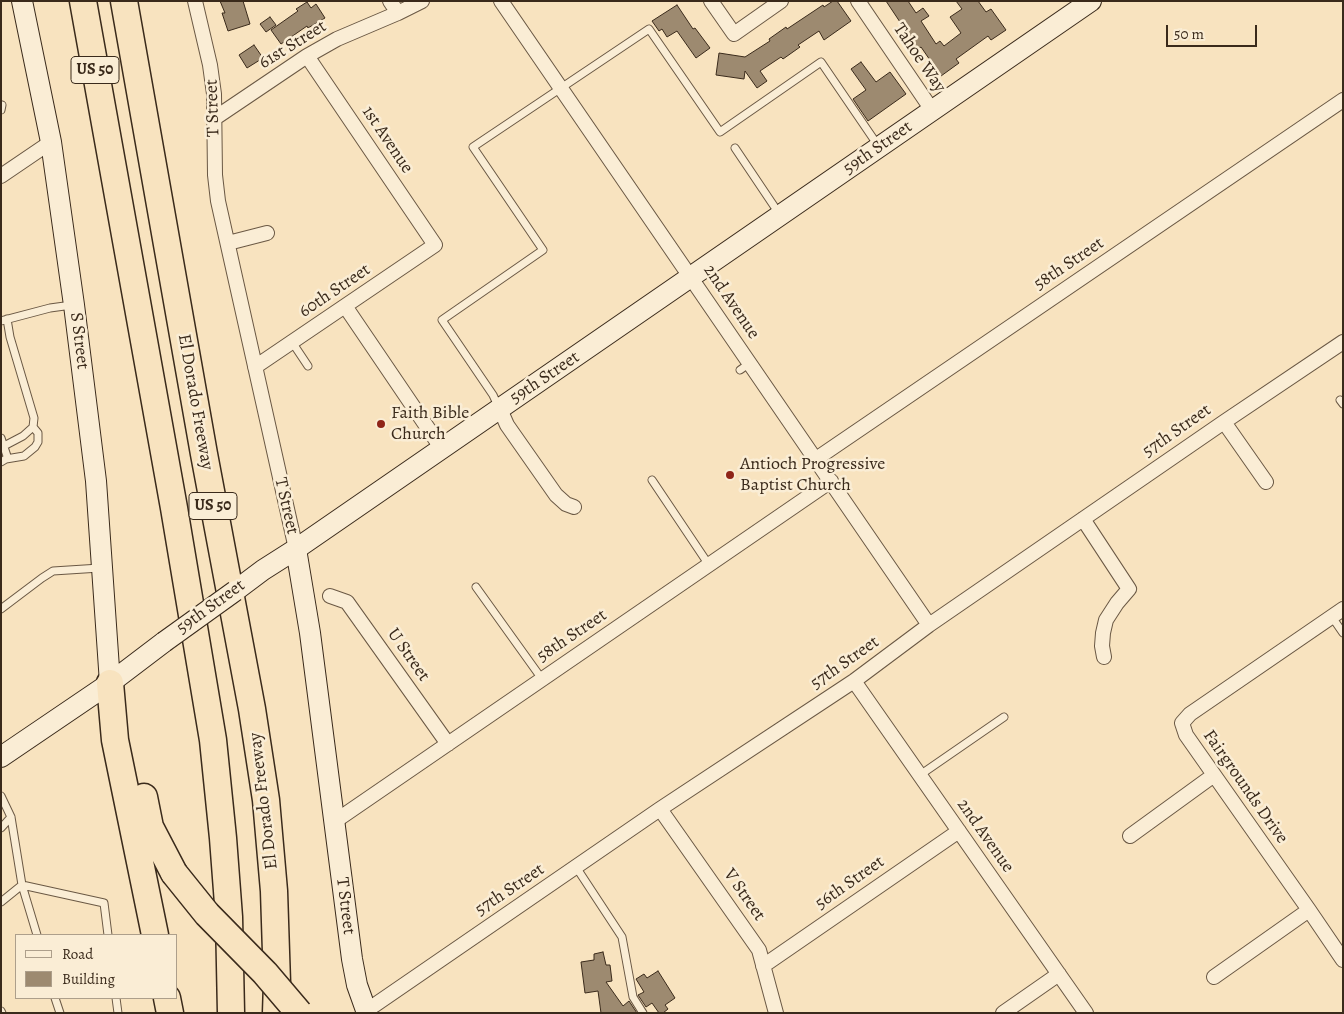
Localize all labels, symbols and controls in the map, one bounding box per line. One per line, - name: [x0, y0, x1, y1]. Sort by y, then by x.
- scale bar: [1169, 15, 1260, 47]
- street label: 61st Street: [255, 16, 331, 74]
- street label: Tahoe Way: [888, 19, 950, 97]
- text: 50 m: [1174, 24, 1204, 44]
- road number: US 50: [71, 56, 119, 84]
- street label: T Street: [201, 79, 225, 137]
- street label: 1st Avenue: [357, 102, 417, 178]
- street label: 59th Street: [839, 116, 917, 180]
- street label: 58th Street: [1030, 233, 1108, 295]
- street label: 60th Street: [295, 259, 375, 323]
- street label: 2nd Avenue: [698, 261, 764, 343]
- street label: S Street: [65, 311, 93, 371]
- street label: El Dorado Freeway: [172, 332, 218, 472]
- street label: 59th Street: [506, 347, 584, 409]
- street label: 57th Street: [1139, 400, 1215, 462]
- place label: Faith Bible Church: [391, 403, 469, 446]
- marker: Faith Bible Church: [375, 418, 387, 430]
- place label: Antioch Progressive Baptist Church: [740, 454, 885, 496]
- marker: Antioch Progressive Baptist Church: [724, 469, 736, 481]
- street label: T Street: [269, 475, 303, 537]
- road number: US 50: [189, 492, 237, 520]
- street label: 59th Street: [173, 575, 249, 639]
- street label: 58th Street: [533, 605, 611, 667]
- street label: U Street: [382, 624, 434, 686]
- street label: 57th Street: [807, 632, 883, 694]
- street label: Fairgrounds Drive: [1198, 726, 1292, 848]
- street label: El Dorado Freeway: [245, 731, 283, 871]
- street label: 2nd Avenue: [952, 795, 1018, 877]
- street label: 56th Street: [811, 851, 889, 915]
- street label: 57th Street: [471, 859, 549, 921]
- street label: V Street: [718, 865, 770, 925]
- street label: T Street: [331, 876, 359, 936]
- legend: [15, 934, 178, 999]
- text: Road: [62, 944, 93, 964]
- text: Building: [62, 969, 115, 989]

